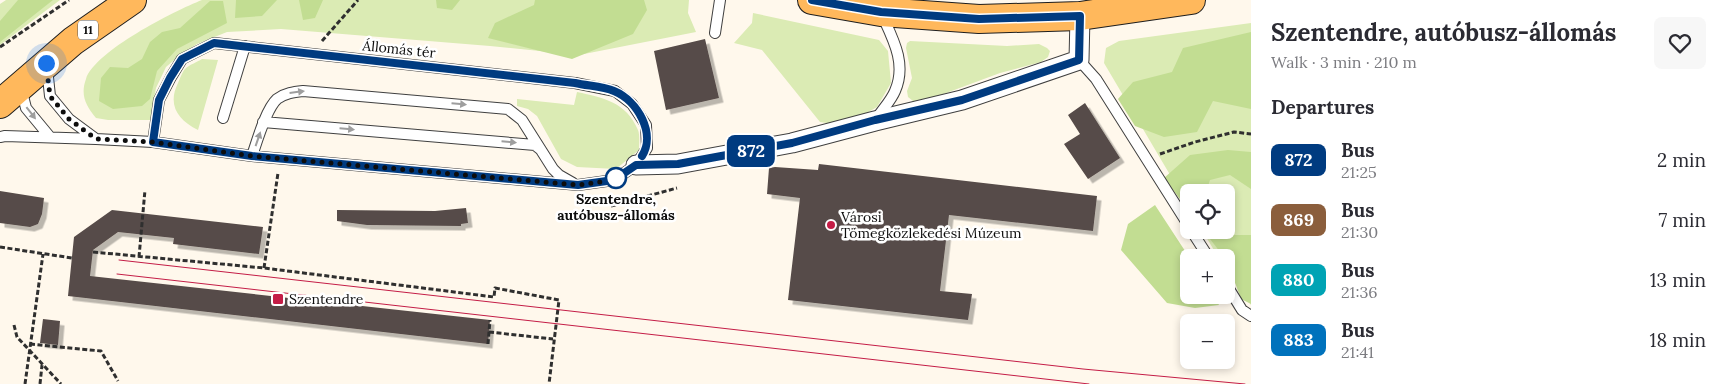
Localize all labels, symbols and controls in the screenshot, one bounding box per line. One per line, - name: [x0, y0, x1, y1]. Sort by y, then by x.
- text: Szentendre, autóbusz-állomás: [1271, 17, 1616, 48]
- button: heart: [1654, 17, 1706, 69]
- road number: 11: [78, 20, 98, 40]
- street label: Állomás tér: [360, 36, 437, 62]
- your location: [34, 51, 59, 76]
- text: Walk · 3 min · 210 m: [1271, 52, 1417, 72]
- one-way arrow: [290, 88, 306, 96]
- text: Departures: [1271, 95, 1374, 119]
- one-way arrow: [451, 100, 467, 108]
- one-way arrow: [25, 107, 36, 120]
- one-way arrow: [339, 125, 355, 133]
- one-way arrow: [254, 131, 262, 146]
- line badge: 872: [722, 135, 780, 167]
- text: Bus: [1341, 138, 1374, 162]
- one-way arrow: [501, 139, 517, 147]
- text: 872: [737, 139, 765, 162]
- text: 872: [1284, 148, 1313, 171]
- text: 2 min: [1657, 148, 1706, 172]
- text: 21:25: [1341, 162, 1377, 182]
- marker: Szentendre, autóbusz-állomás: [605, 167, 627, 189]
- map controls: [1180, 184, 1235, 369]
- button: locate: [1180, 184, 1235, 239]
- place label: Szentendre, autóbusz-állomás: [557, 190, 675, 224]
- text: Bus: [1341, 198, 1374, 222]
- place label: Városi Tömegközlekedési Múzeum: [840, 208, 1022, 242]
- text: 869: [1283, 208, 1314, 231]
- text: 7 min: [1658, 208, 1706, 232]
- marker: Városi Tömegközlekedési Múzeum: [825, 219, 837, 231]
- text: 21:30: [1341, 222, 1378, 242]
- button: +: [1180, 249, 1235, 304]
- text: Bus: [1341, 258, 1374, 282]
- text: 880: [1282, 268, 1315, 291]
- text: 13 min: [1650, 268, 1706, 292]
- text: 21:36: [1341, 282, 1378, 302]
- place label: Szentendre: [289, 290, 364, 308]
- marker: Szentendre: [271, 292, 285, 306]
- button: −: [1180, 314, 1235, 369]
- text: Bus: [1341, 318, 1374, 342]
- text: 883: [1283, 328, 1314, 351]
- text: 18 min: [1650, 328, 1706, 352]
- text: 21:41: [1341, 342, 1374, 362]

